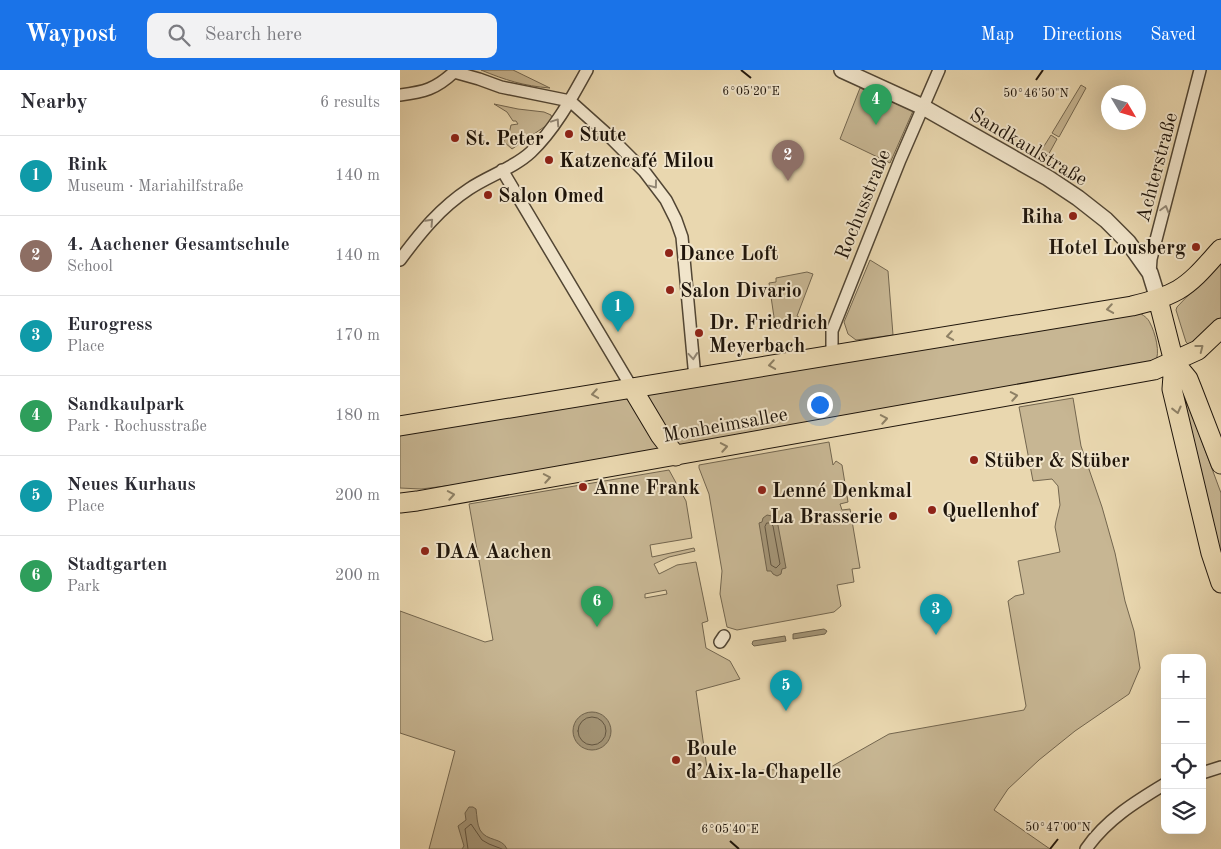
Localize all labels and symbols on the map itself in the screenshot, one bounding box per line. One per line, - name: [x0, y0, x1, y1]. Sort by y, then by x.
- pin: 4: [860, 84, 892, 125]
- text: 6°05'20"E: [722, 85, 780, 98]
- north arrow: [1101, 85, 1146, 130]
- text: 50°46'50"N: [1003, 87, 1069, 100]
- street label: Sandkaulstraße: [966, 105, 1090, 191]
- street label: Achterstraße: [1134, 110, 1182, 225]
- one-way arrow: [550, 118, 559, 128]
- place label: Stute: [579, 126, 626, 146]
- marker: Stute: [563, 128, 575, 140]
- place label: St. Peter: [465, 130, 544, 150]
- marker: St. Peter: [449, 132, 461, 144]
- pin: 2: [772, 140, 804, 181]
- street label: Rochusstraße: [833, 147, 895, 263]
- place label: Katzencafé Milou: [559, 152, 714, 172]
- marker: Katzencafé Milou: [543, 154, 555, 166]
- one-way arrow: [648, 179, 657, 189]
- place label: Salon Omed: [498, 187, 604, 207]
- marker: Salon Omed: [482, 189, 494, 201]
- one-way arrow: [1159, 205, 1169, 213]
- place label: Riha: [1021, 208, 1063, 228]
- marker: Riha: [1067, 210, 1079, 222]
- one-way arrow: [424, 218, 433, 227]
- place label: Hotel Lousberg: [1048, 239, 1186, 259]
- marker: Hotel Lousberg: [1190, 241, 1202, 253]
- place label: Dance Loft: [679, 245, 778, 265]
- marker: Dance Loft: [663, 247, 675, 259]
- place label: Salon Divario: [680, 282, 802, 302]
- marker: Salon Divario: [664, 284, 676, 296]
- pin: 1: [602, 291, 634, 332]
- one-way arrow: [1106, 304, 1115, 314]
- place label: Dr. Friedrich Meyerbach: [709, 314, 828, 357]
- marker: Dr. Friedrich Meyerbach: [693, 327, 705, 339]
- one-way arrow: [946, 330, 954, 340]
- one-way arrow: [1194, 345, 1204, 354]
- one-way arrow: [687, 353, 698, 361]
- one-way arrow: [768, 359, 776, 370]
- one-way arrow: [590, 388, 598, 399]
- one-way arrow: [1010, 391, 1019, 401]
- your location: [807, 392, 833, 418]
- street label: Monheimsallee: [661, 405, 789, 447]
- one-way arrow: [1171, 405, 1182, 414]
- one-way arrow: [880, 414, 888, 425]
- one-way arrow: [720, 443, 728, 453]
- place label: Stüber & Stüber: [984, 452, 1130, 472]
- marker: Stüber & Stüber: [968, 454, 980, 466]
- one-way arrow: [542, 474, 551, 484]
- place label: Anne Frank: [593, 479, 700, 499]
- marker: Anne Frank: [577, 481, 589, 493]
- place label: Lenné Denkmal: [772, 482, 912, 502]
- marker: Lenné Denkmal: [756, 484, 768, 496]
- one-way arrow: [447, 491, 456, 501]
- place label: Quellenhof: [942, 502, 1040, 522]
- marker: Quellenhof: [926, 504, 938, 516]
- place label: La Brasserie: [770, 508, 883, 528]
- marker: La Brasserie: [887, 510, 899, 522]
- place label: DAA Aachen: [435, 543, 552, 563]
- marker: DAA Aachen: [419, 545, 431, 557]
- pin: 6: [581, 586, 613, 627]
- pin: 3: [920, 594, 952, 635]
- pin: 5: [770, 670, 802, 711]
- place label: Boule d’Aix-la-Chapelle: [686, 740, 842, 783]
- marker: Boule d’Aix-la-Chapelle: [670, 754, 682, 766]
- text: 50°47'00"N: [1025, 821, 1091, 834]
- text: 6°05'40"E: [701, 823, 759, 836]

